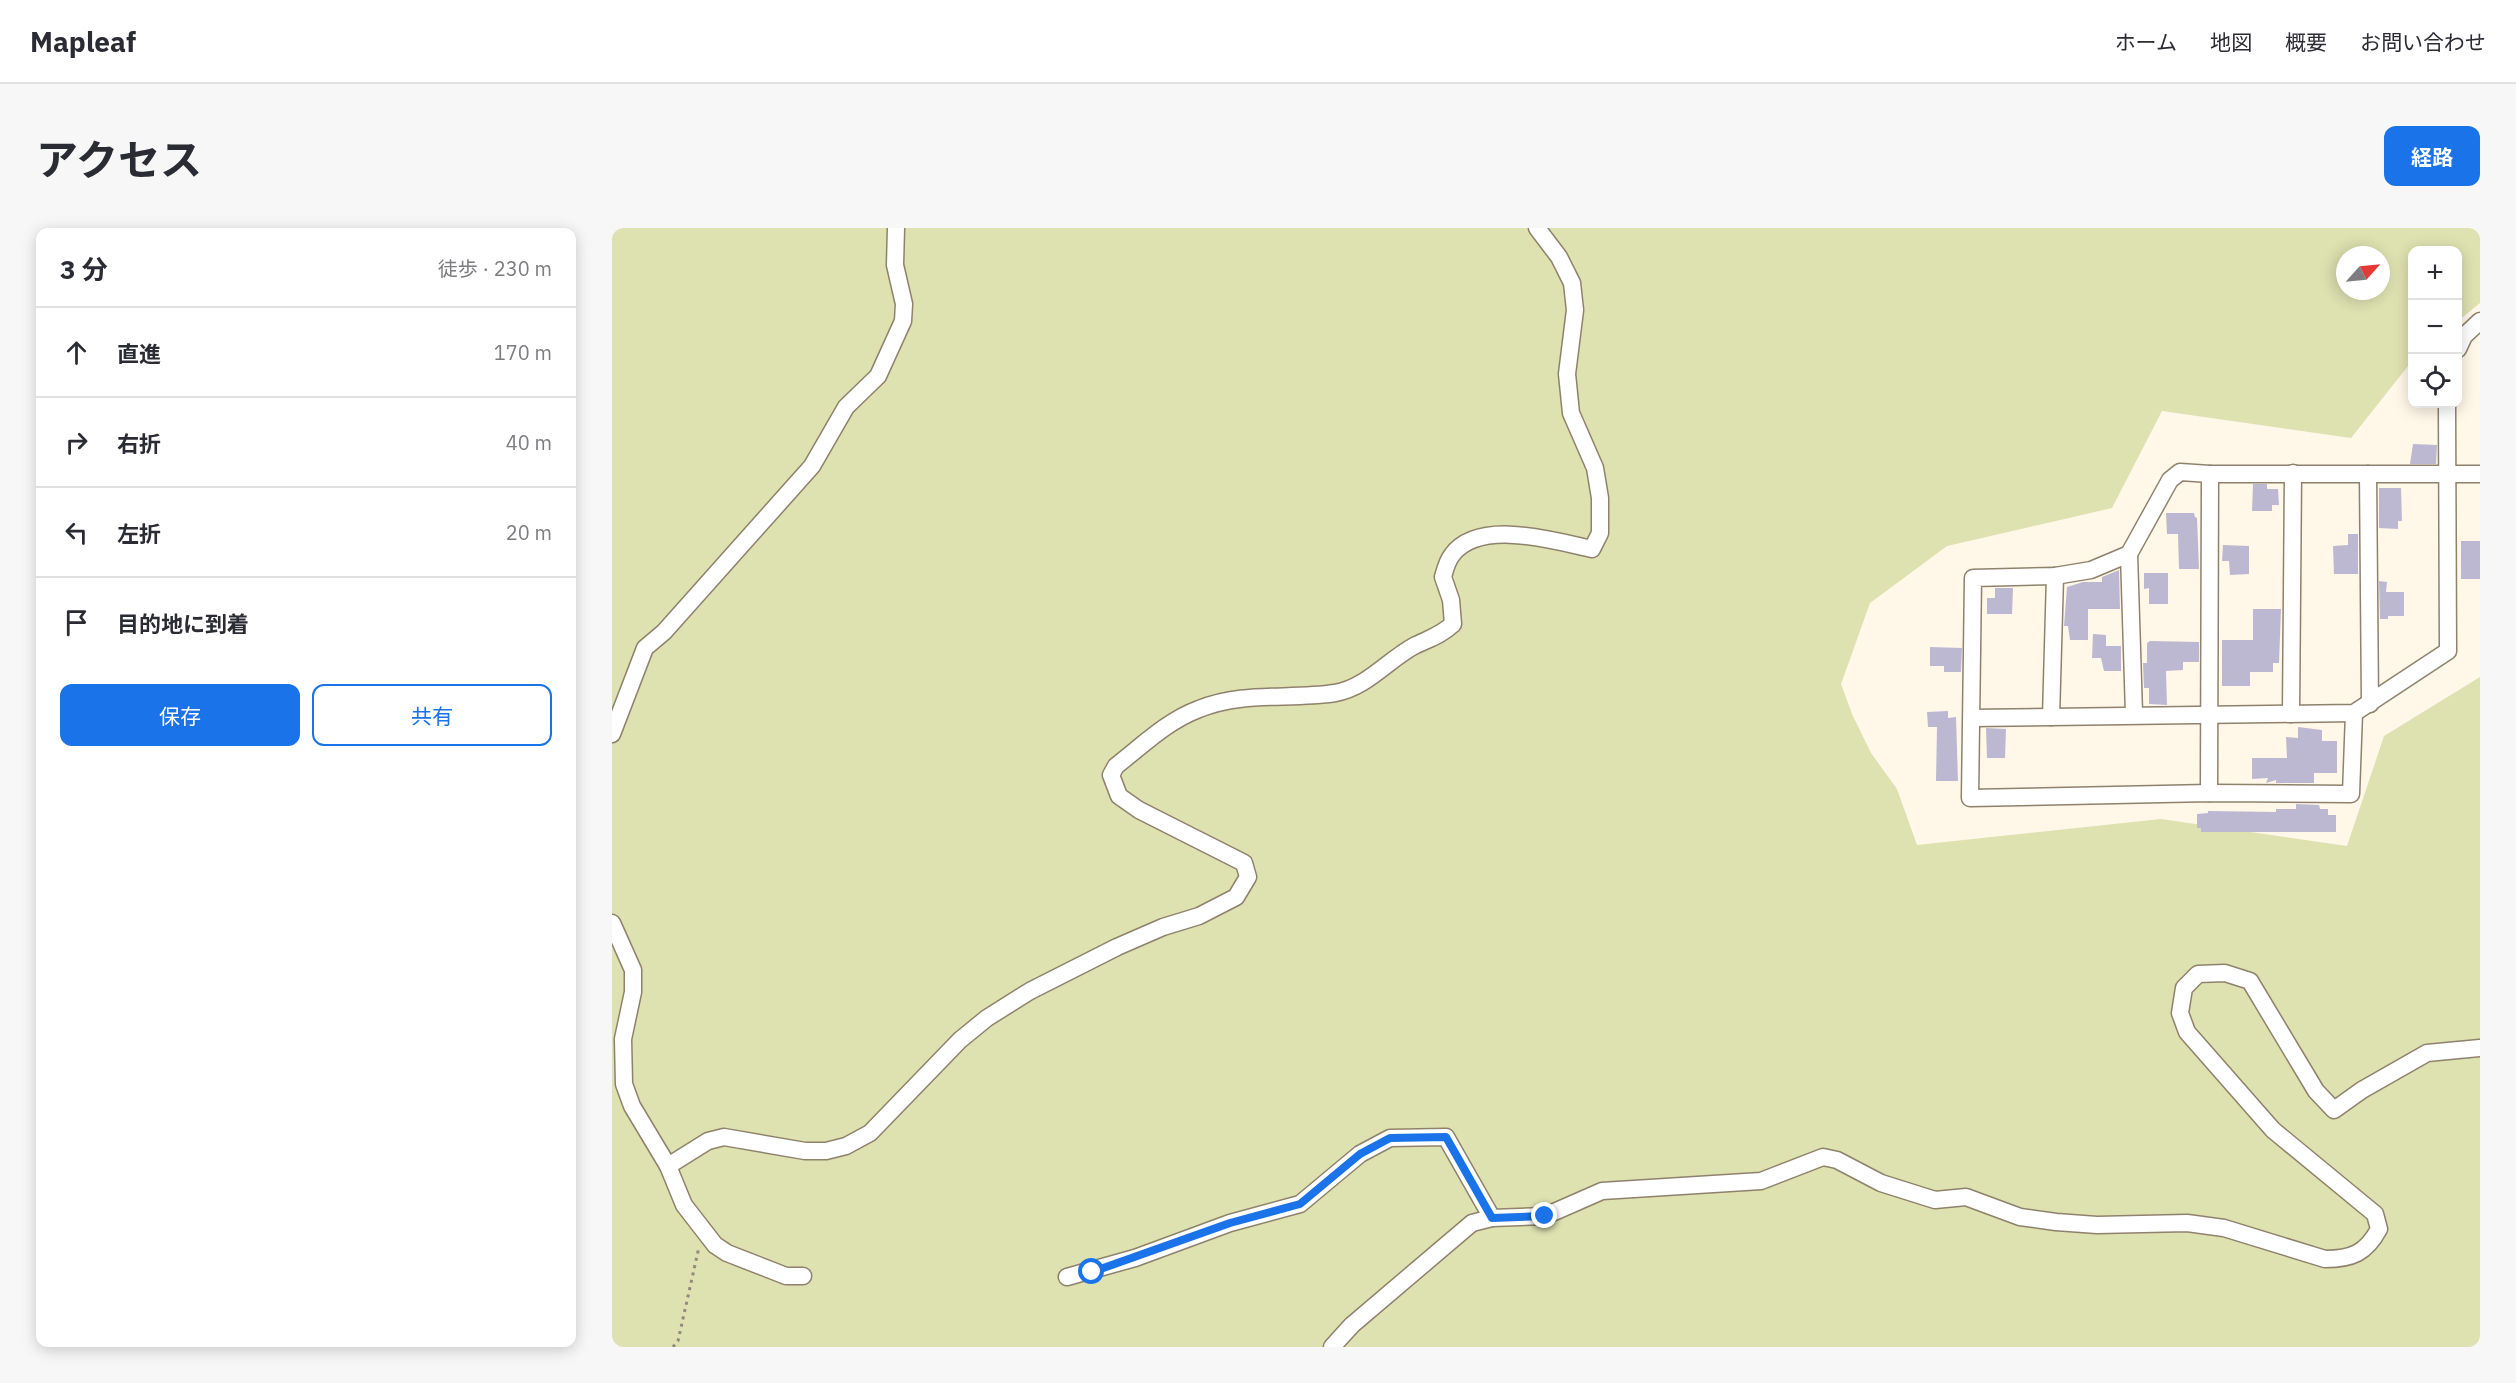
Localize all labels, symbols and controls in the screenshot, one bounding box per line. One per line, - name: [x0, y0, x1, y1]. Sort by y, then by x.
- text: Mapleaf: [30, 23, 136, 60]
- text: ホーム: [2115, 28, 2177, 56]
- text: 地図: [2210, 28, 2252, 56]
- text: 概要: [2285, 28, 2327, 56]
- text: お問い合わせ: [2360, 28, 2486, 56]
- button: 経路: [2384, 126, 2480, 186]
- text: アクセス: [36, 132, 202, 187]
- north arrow: [2336, 246, 2390, 300]
- map controls: [2408, 246, 2462, 408]
- button: +: [2408, 246, 2462, 300]
- text: 3 分: [60, 252, 108, 286]
- text: 徒歩 · 230 m: [438, 255, 552, 282]
- button: −: [2408, 300, 2462, 354]
- icon: ahead: [60, 336, 93, 369]
- text: 直進: [117, 339, 161, 368]
- text: 170 m: [494, 339, 552, 366]
- button: locate: [2408, 354, 2462, 408]
- icon: right: [60, 426, 93, 459]
- text: 右折: [117, 429, 161, 458]
- text: 40 m: [506, 429, 552, 456]
- icon: left: [60, 516, 93, 549]
- text: 左折: [117, 519, 161, 548]
- text: 20 m: [506, 519, 552, 546]
- icon: arrive: [60, 606, 93, 639]
- text: 目的地に到着: [117, 609, 249, 638]
- button: 保存: [60, 684, 300, 746]
- button: 共有: [312, 684, 552, 746]
- route end: [1531, 1202, 1557, 1228]
- route start: [1078, 1258, 1104, 1284]

